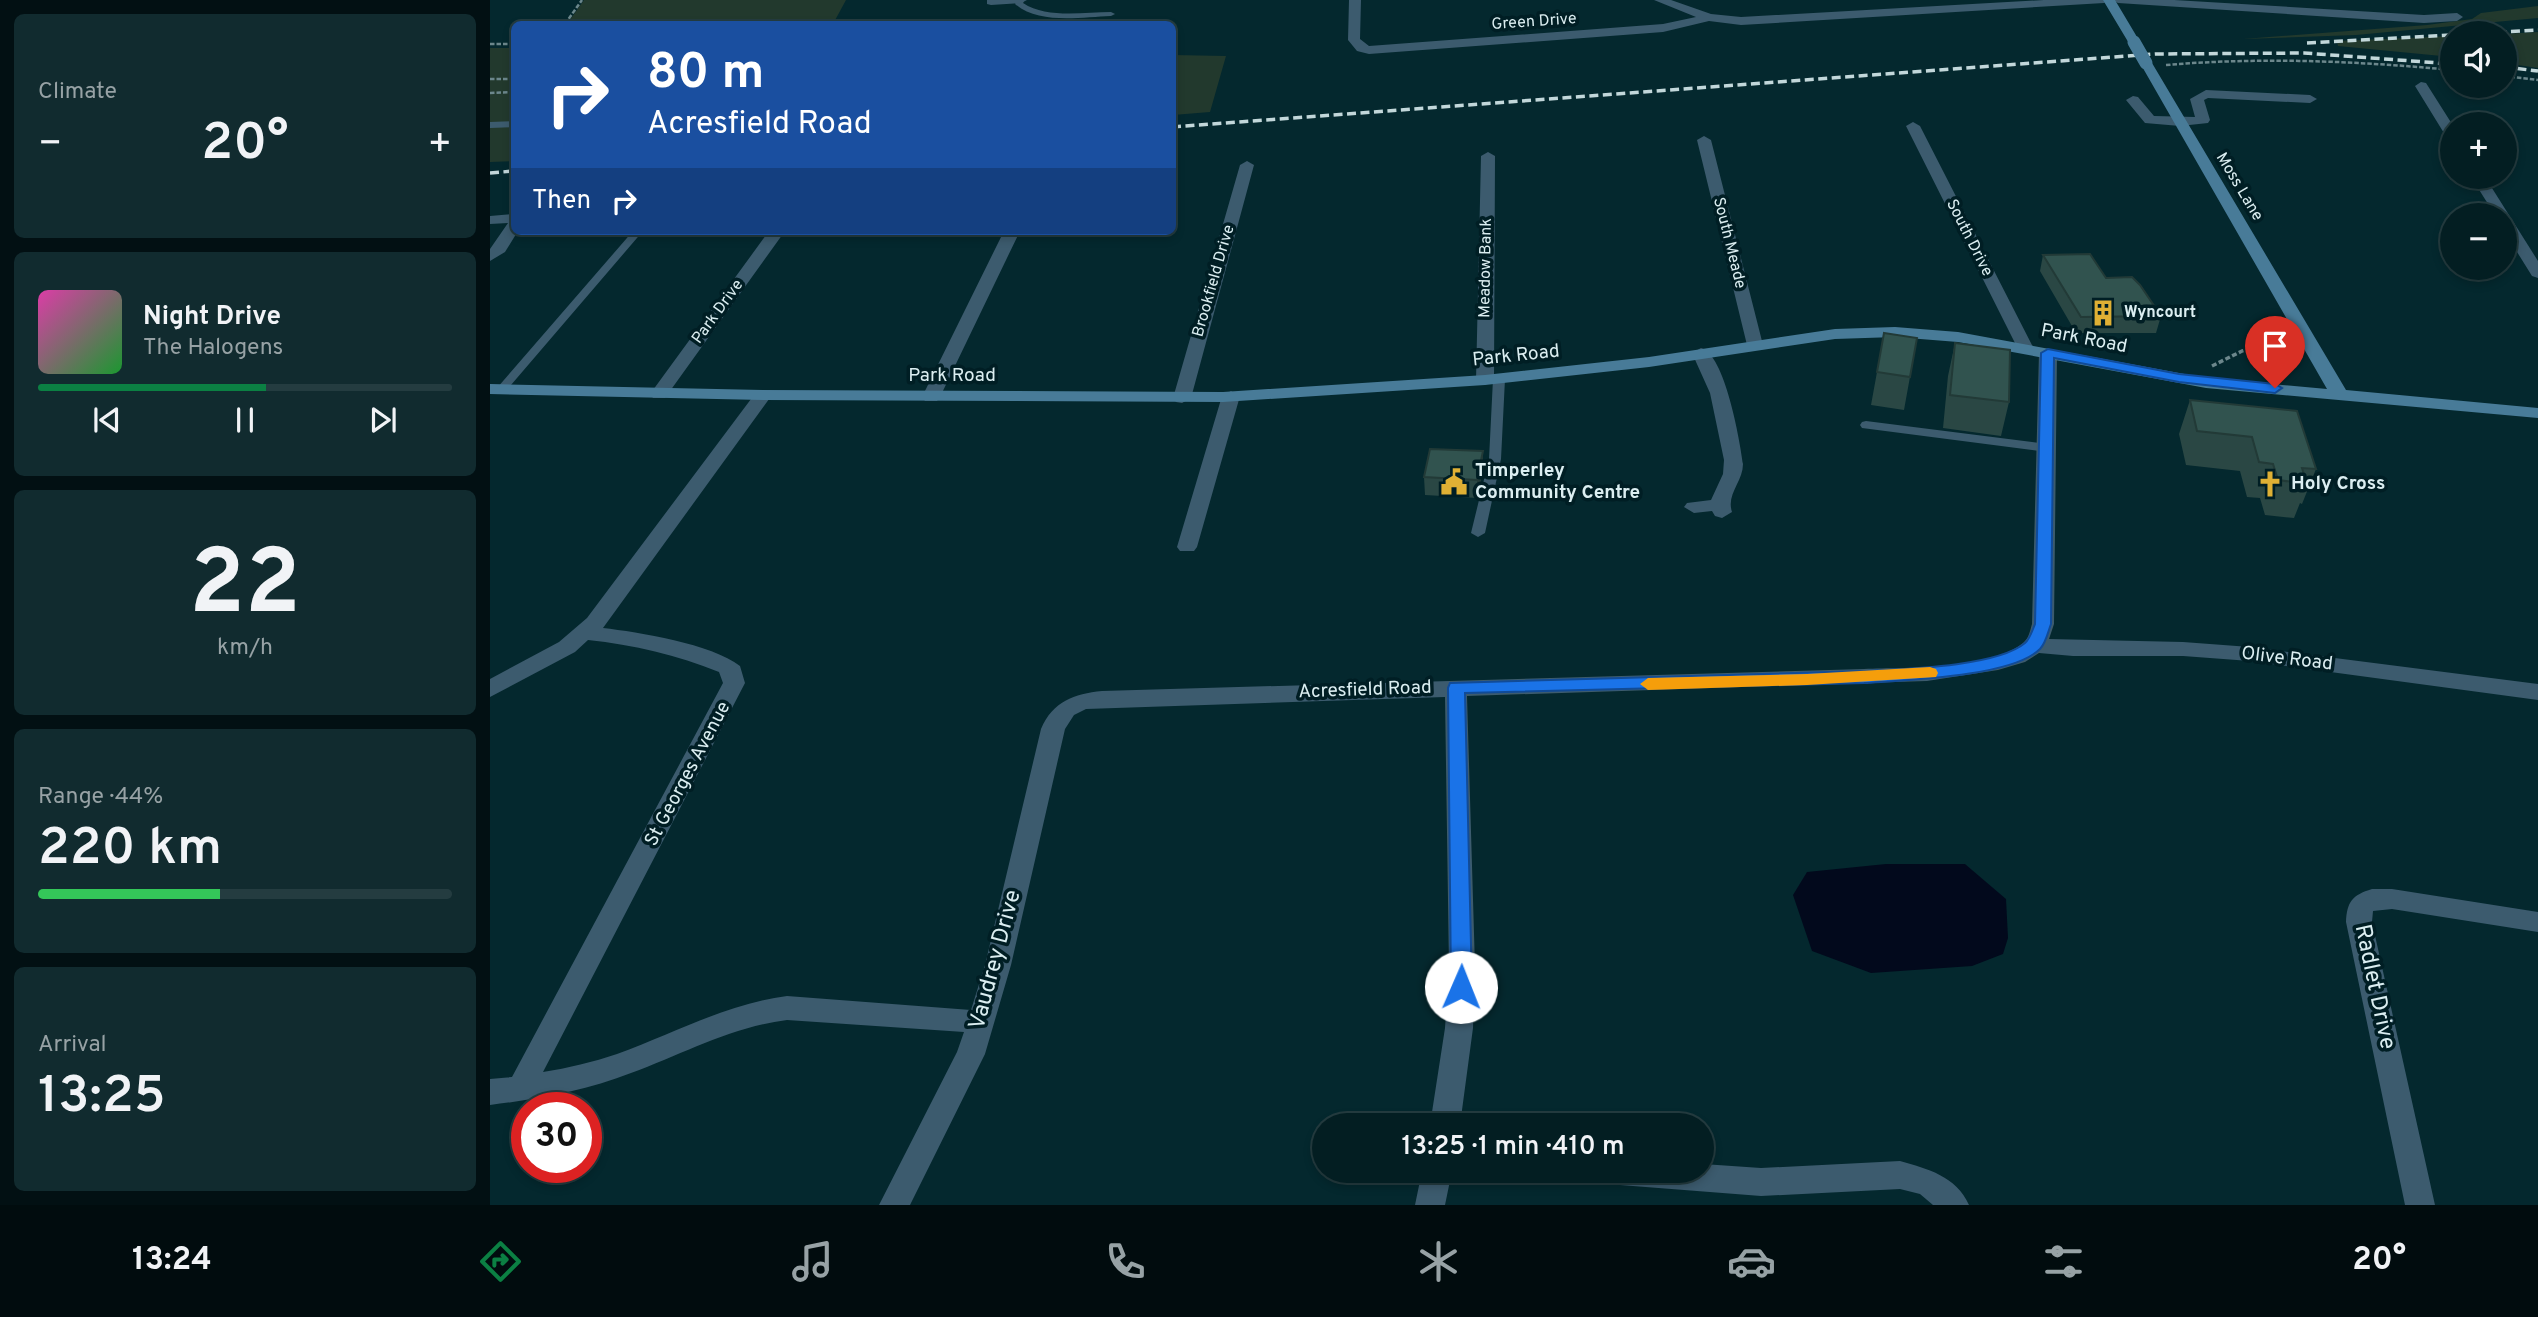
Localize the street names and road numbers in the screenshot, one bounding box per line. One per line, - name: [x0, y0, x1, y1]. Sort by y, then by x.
- street label: Green Drive: [1491, 9, 1577, 35]
- street label: Moss Lane: [2211, 149, 2267, 225]
- street label: South Meade: [1708, 195, 1750, 291]
- street label: South Drive: [1941, 196, 1997, 280]
- street label: Meadow Bank: [1475, 218, 1497, 318]
- street label: Brookfield Drive: [1188, 223, 1240, 339]
- street label: Park Drive: [688, 276, 748, 348]
- street label: Park Road: [2039, 319, 2129, 359]
- street label: Park Road: [1471, 339, 1561, 373]
- street label: Park Road: [908, 364, 996, 388]
- street label: Olive Road: [2240, 641, 2334, 677]
- street label: Acresfield Road: [1298, 676, 1432, 704]
- street label: St Georges Avenue: [640, 697, 736, 851]
- street label: Vaudrey Drive: [963, 887, 1029, 1033]
- street label: Radlet Drive: [2347, 922, 2401, 1052]

